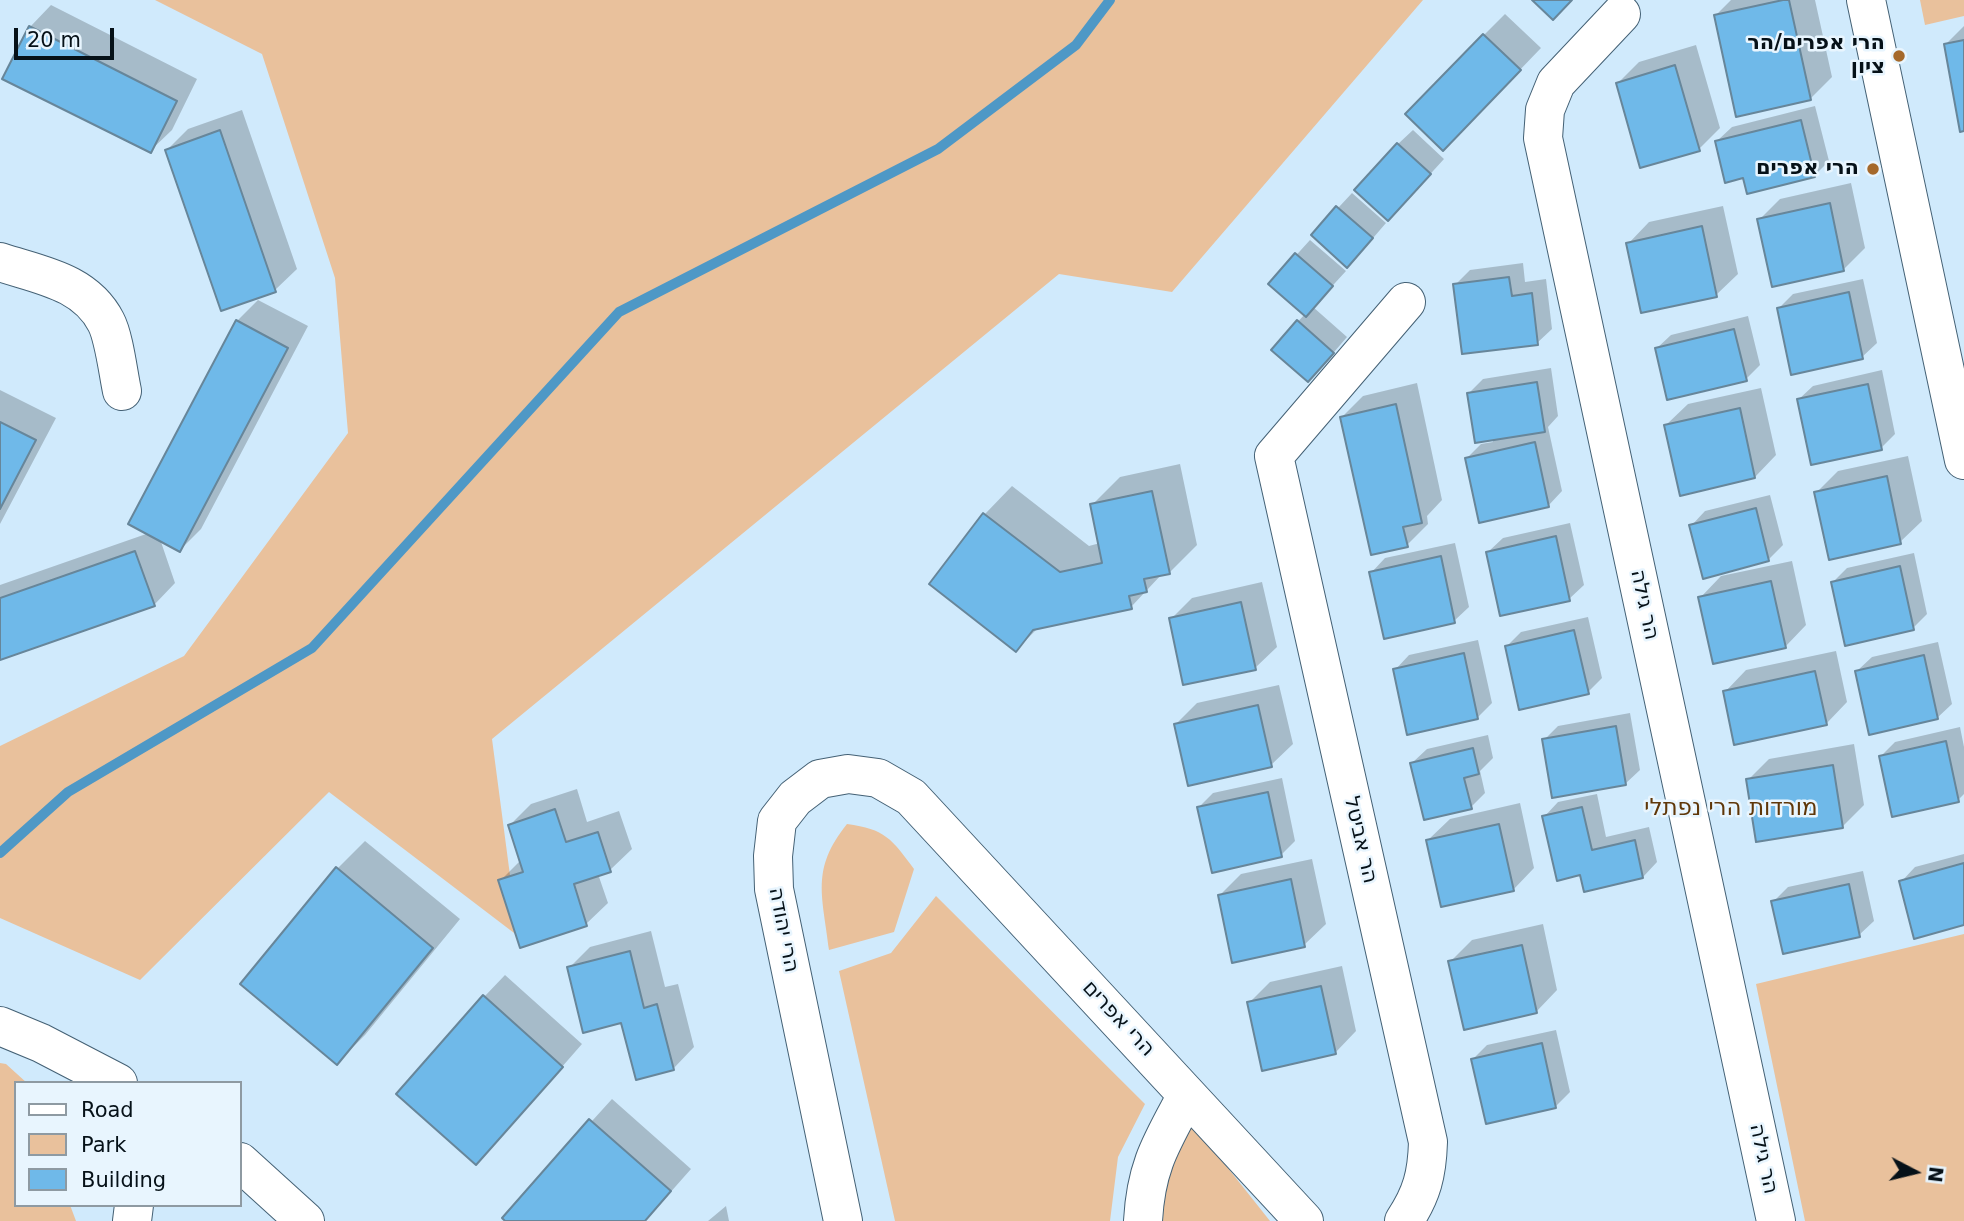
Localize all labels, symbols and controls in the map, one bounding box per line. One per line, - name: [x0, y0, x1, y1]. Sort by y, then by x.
- scale bar: [18, 14, 117, 58]
- text: 20 m: [27, 28, 81, 52]
- place label: הרי אפרים/הר ציון: [1747, 31, 1885, 81]
- marker: הרי אפרים/הר ציון: [1891, 48, 1907, 64]
- place label: הרי אפרים: [1756, 156, 1859, 182]
- marker: הרי אפרים: [1865, 161, 1881, 177]
- street label: הר גילה: [1624, 568, 1664, 642]
- street label: הר אביטל: [1338, 794, 1382, 886]
- district label: מורדות הרי נפתלי: [1644, 795, 1818, 823]
- street label: הרי יהודה: [762, 885, 804, 975]
- street label: הרי אפרים: [1077, 976, 1159, 1062]
- legend: [14, 1081, 242, 1207]
- text: Road: [81, 1098, 134, 1122]
- street label: הר גילה: [1743, 1122, 1783, 1196]
- text: Park: [81, 1133, 126, 1157]
- north arrow: [1880, 1137, 1950, 1207]
- text: N: [1924, 1165, 1948, 1184]
- text: Building: [81, 1168, 166, 1192]

